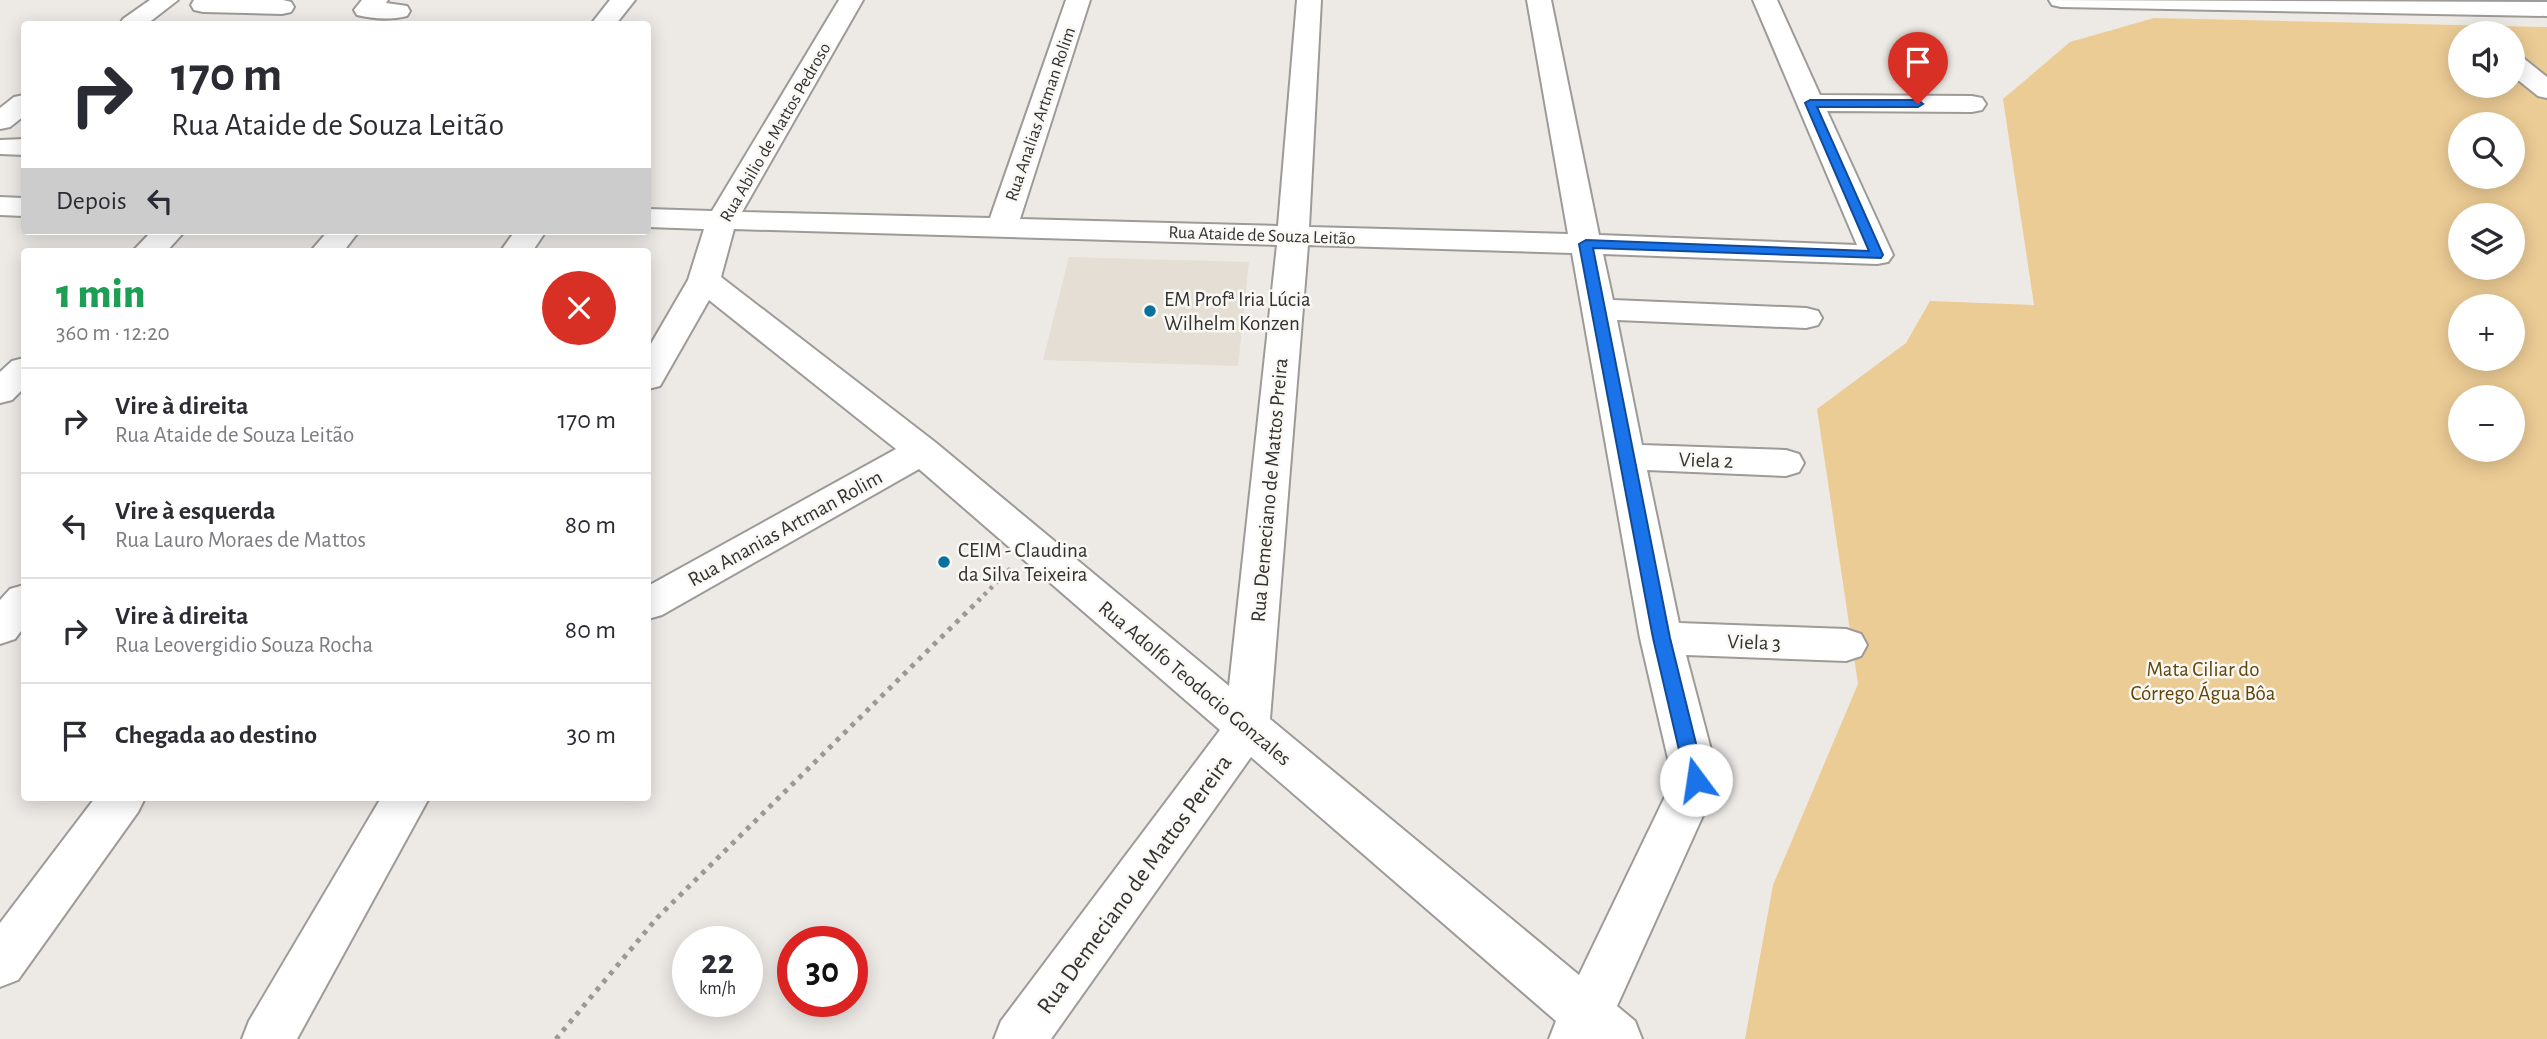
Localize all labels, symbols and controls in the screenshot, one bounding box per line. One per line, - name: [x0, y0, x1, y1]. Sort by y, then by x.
- map controls: [2448, 21, 2525, 462]
- button: sound: [2448, 21, 2525, 98]
- street label: Rua Analias Artman Rolim: [1003, 25, 1079, 204]
- pin: [1888, 32, 1948, 104]
- street label: Rua Abilio de Mattos Pedroso: [717, 40, 835, 225]
- icon: arrive: [1899, 43, 1937, 81]
- icon: right: [56, 49, 147, 140]
- text: 170 m: [171, 51, 282, 100]
- text: Rua Ataide de Souza Leitão: [171, 109, 504, 141]
- button: search: [2448, 112, 2525, 189]
- icon: left: [141, 182, 179, 220]
- text: Depois: [56, 188, 127, 214]
- button: layers: [2448, 203, 2525, 280]
- street label: Rua Ataide de Souza Leitão: [1168, 224, 1356, 248]
- button: close: [542, 271, 616, 345]
- text: 1 min: [56, 273, 145, 315]
- place label: EM Profª Iria Lúcia Wilhelm Konzen: [1164, 289, 1311, 334]
- button: +: [2448, 294, 2525, 371]
- marker: EM Profª Iria Lúcia Wilhelm Konzen: [1142, 303, 1158, 319]
- text: 360 m · 12:20: [56, 322, 170, 345]
- street label: Rua Demeciano de Mattos Preira: [1247, 357, 1292, 623]
- button: −: [2448, 385, 2525, 462]
- text: Vire à direita: [115, 393, 249, 419]
- icon: right: [56, 402, 94, 440]
- text: 170 m: [557, 407, 616, 433]
- text: Rua Ataide de Souza Leitão: [115, 424, 354, 447]
- street label: Viela 2: [1678, 449, 1734, 472]
- street label: Rua Ananias Artman Rolim: [685, 466, 886, 591]
- text: Vire à esquerda: [115, 498, 276, 524]
- icon: left: [56, 507, 94, 545]
- text: 80 m: [565, 512, 616, 538]
- text: Rua Lauro Moraes de Mattos: [115, 529, 366, 552]
- place label: CEIM - Claudina da Silva Teixeira: [958, 540, 1088, 585]
- marker: CEIM - Claudina da Silva Teixeira: [936, 554, 952, 570]
- street label: Rua Adolfo Teodocio Gonzales: [1094, 597, 1295, 770]
- text: Vire à direita: [115, 603, 249, 629]
- icon: right: [56, 612, 94, 650]
- text: 80 m: [565, 617, 616, 643]
- street label: Viela 3: [1727, 631, 1781, 654]
- text: Rua Leovergidio Souza Rocha: [115, 634, 373, 657]
- park label: Mata Ciliar do Córrego Água Bôa: [2131, 659, 2276, 704]
- icon: arrive: [56, 717, 94, 755]
- text: Chegada ao destino: [115, 722, 317, 748]
- text: 30 m: [566, 722, 616, 748]
- position arrow: [1659, 743, 1733, 817]
- street label: Rua Demeciano de Mattos Pereira: [1033, 751, 1237, 1018]
- speed limit sign: 30: [777, 926, 868, 1017]
- text: 22: [701, 945, 734, 980]
- text: km/h: [699, 980, 736, 998]

